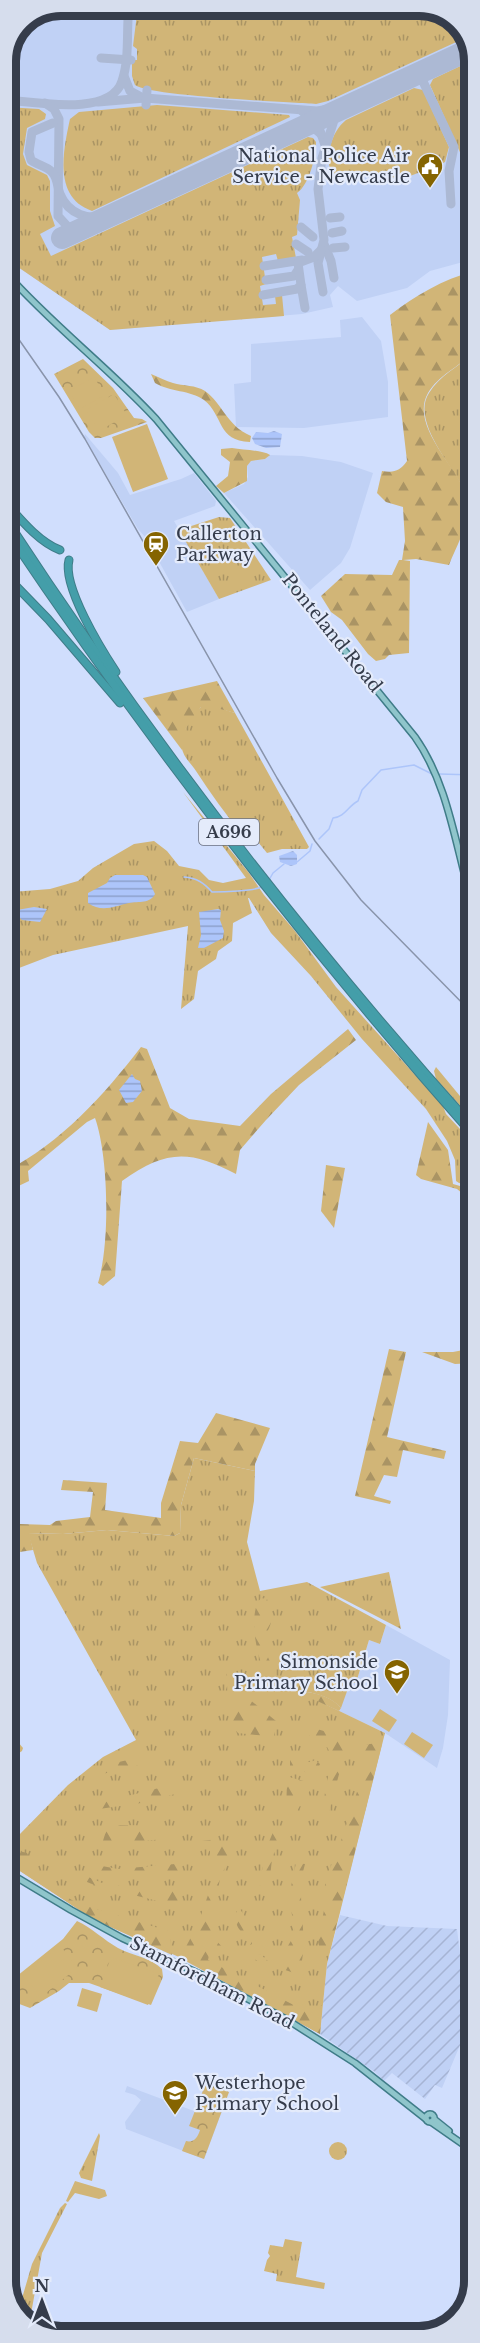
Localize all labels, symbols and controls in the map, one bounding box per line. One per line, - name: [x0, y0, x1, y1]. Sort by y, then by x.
- place label: National Police Air Service - Newcastle: [232, 145, 410, 188]
- public building icon: National Police Air Service - Newcastle: [415, 151, 445, 189]
- place label: Callerton Parkway: [176, 523, 262, 566]
- station icon: Callerton Parkway: [141, 529, 171, 567]
- street label: Ponteland Road: [277, 569, 387, 697]
- road number: A696: [199, 819, 259, 845]
- place label: Simonside Primary School: [234, 1651, 378, 1694]
- school or university icon: Simonside Primary School: [382, 1657, 412, 1695]
- street label: Stamfordham Road: [126, 1932, 298, 2034]
- place label: Westerhope Primary School: [194, 2072, 339, 2115]
- school or university icon: Westerhope Primary School: [160, 2078, 190, 2116]
- north arrow: [12, 2271, 72, 2331]
- text: N: [34, 2276, 50, 2296]

